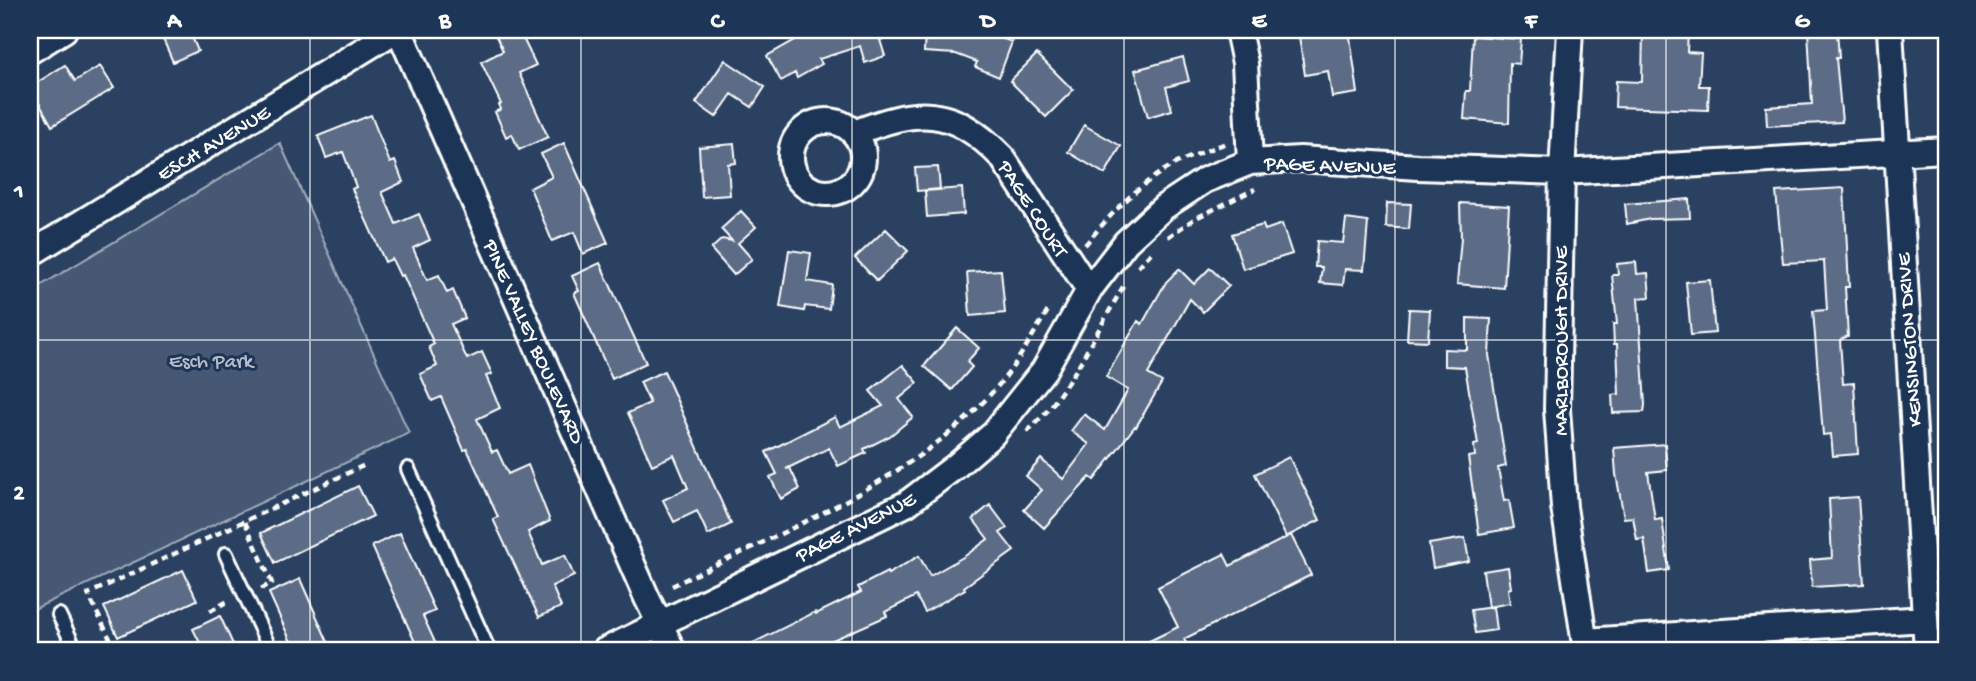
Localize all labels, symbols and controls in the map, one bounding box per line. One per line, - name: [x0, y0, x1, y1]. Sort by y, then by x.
- text: A: [166, 9, 182, 36]
- text: B: [438, 9, 452, 36]
- text: C: [711, 9, 726, 36]
- text: D: [979, 9, 997, 36]
- text: E: [1252, 9, 1268, 36]
- text: F: [1524, 9, 1539, 36]
- text: G: [1795, 9, 1811, 36]
- street label: ESCH AVENUE: [154, 101, 277, 188]
- street label: PAGE AVENUE: [1263, 153, 1397, 182]
- street label: PAGE COURT: [990, 156, 1072, 264]
- text: 1: [13, 179, 24, 206]
- street label: PINE VALLEY BOULEVARD: [475, 236, 588, 449]
- street label: MARLBOROUGH DRIVE: [1551, 245, 1576, 436]
- street label: KENSINGTON DRIVE: [1893, 251, 1930, 427]
- park label: Esch Park: [169, 351, 256, 376]
- text: 2: [13, 481, 25, 508]
- street label: PAGE AVENUE: [792, 488, 922, 571]

